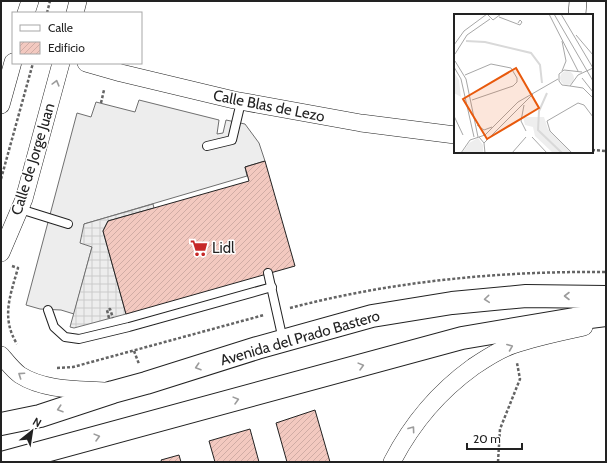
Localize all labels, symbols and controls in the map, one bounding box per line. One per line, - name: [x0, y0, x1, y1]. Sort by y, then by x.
- legend: [12, 12, 142, 64]
- inset map: [454, 14, 593, 153]
- text: Calle: [48, 20, 73, 35]
- text: Edificio: [48, 40, 85, 55]
- one-way arrow: [51, 80, 60, 87]
- street label: Calle Blas de Lezo: [212, 86, 326, 126]
- street label: Calle de Jorge Juan: [7, 101, 59, 217]
- supermarket icon: Lidl: [189, 238, 209, 258]
- place label: Lidl: [212, 239, 235, 257]
- one-way arrow: [564, 292, 570, 300]
- one-way arrow: [484, 295, 490, 304]
- street label: Avenida del Prado Bastero: [218, 307, 382, 369]
- one-way arrow: [507, 343, 514, 351]
- one-way arrow: [194, 362, 201, 371]
- one-way arrow: [357, 362, 364, 371]
- one-way arrow: [19, 373, 26, 380]
- one-way arrow: [232, 396, 239, 405]
- one-way arrow: [57, 405, 64, 413]
- north arrow: [12, 411, 52, 451]
- text: N: [30, 414, 44, 430]
- scale bar: [467, 425, 522, 451]
- one-way arrow: [407, 426, 414, 433]
- text: 20 m: [473, 431, 501, 446]
- one-way arrow: [93, 434, 100, 442]

